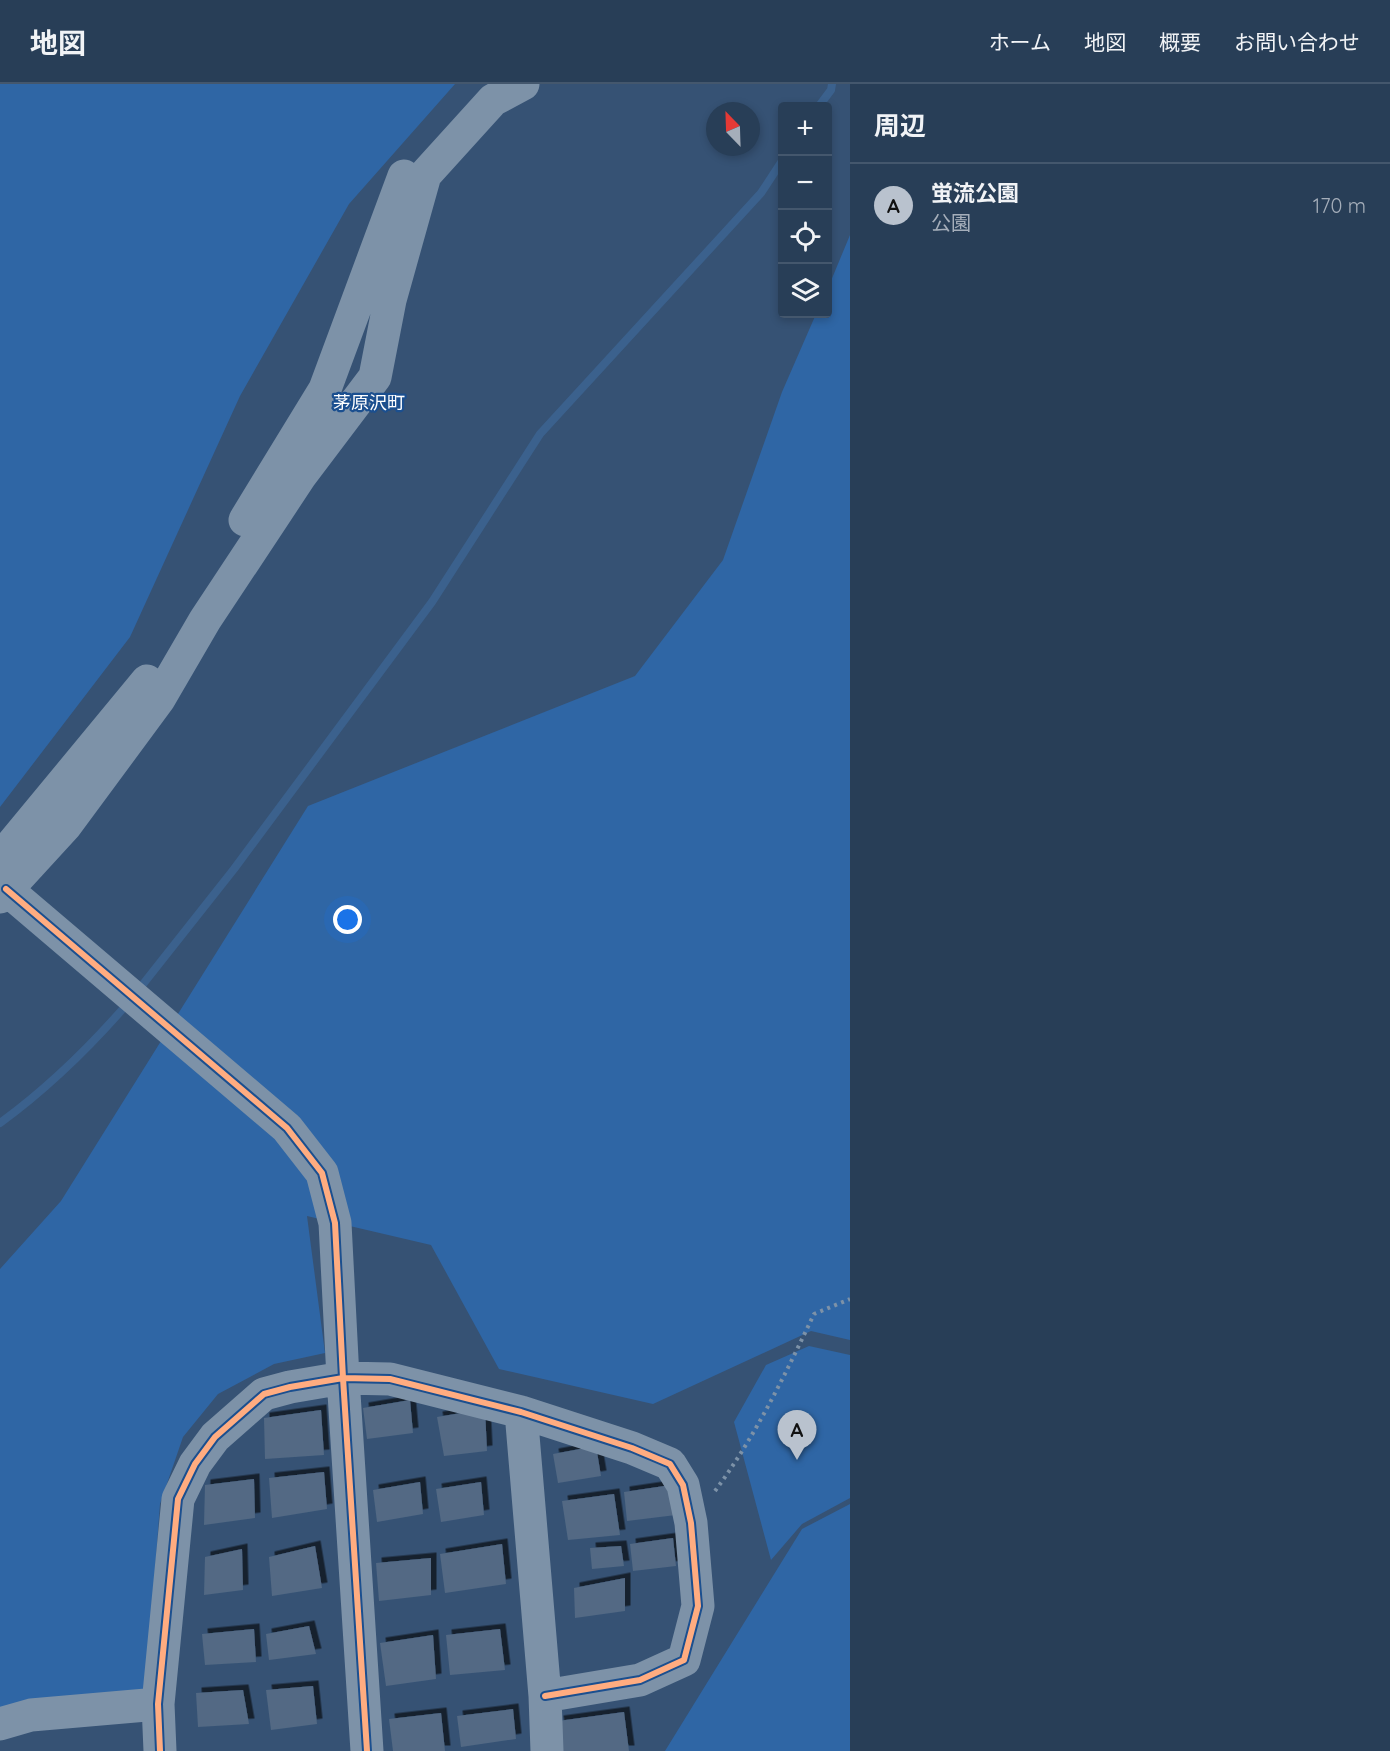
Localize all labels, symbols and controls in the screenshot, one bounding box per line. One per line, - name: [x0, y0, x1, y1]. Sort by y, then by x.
- text: 地図: [30, 25, 86, 60]
- text: ホーム: [989, 29, 1051, 55]
- text: 地図: [1084, 29, 1126, 55]
- text: 概要: [1159, 29, 1201, 55]
- text: お問い合わせ: [1234, 29, 1360, 55]
- north arrow: [706, 102, 760, 156]
- map controls: [778, 102, 832, 318]
- button: +: [778, 102, 832, 156]
- text: 周辺: [874, 109, 926, 142]
- button: −: [778, 156, 832, 210]
- text: 蛍流公園: [931, 179, 1019, 207]
- text: A: [887, 193, 900, 218]
- text: 170 m: [1313, 193, 1366, 218]
- button: locate: [778, 210, 832, 264]
- text: 公園: [931, 210, 971, 235]
- button: layers: [778, 264, 832, 318]
- district label: 茅原沢町: [333, 391, 405, 414]
- your location: [333, 905, 362, 934]
- pin: A: [778, 1410, 816, 1460]

